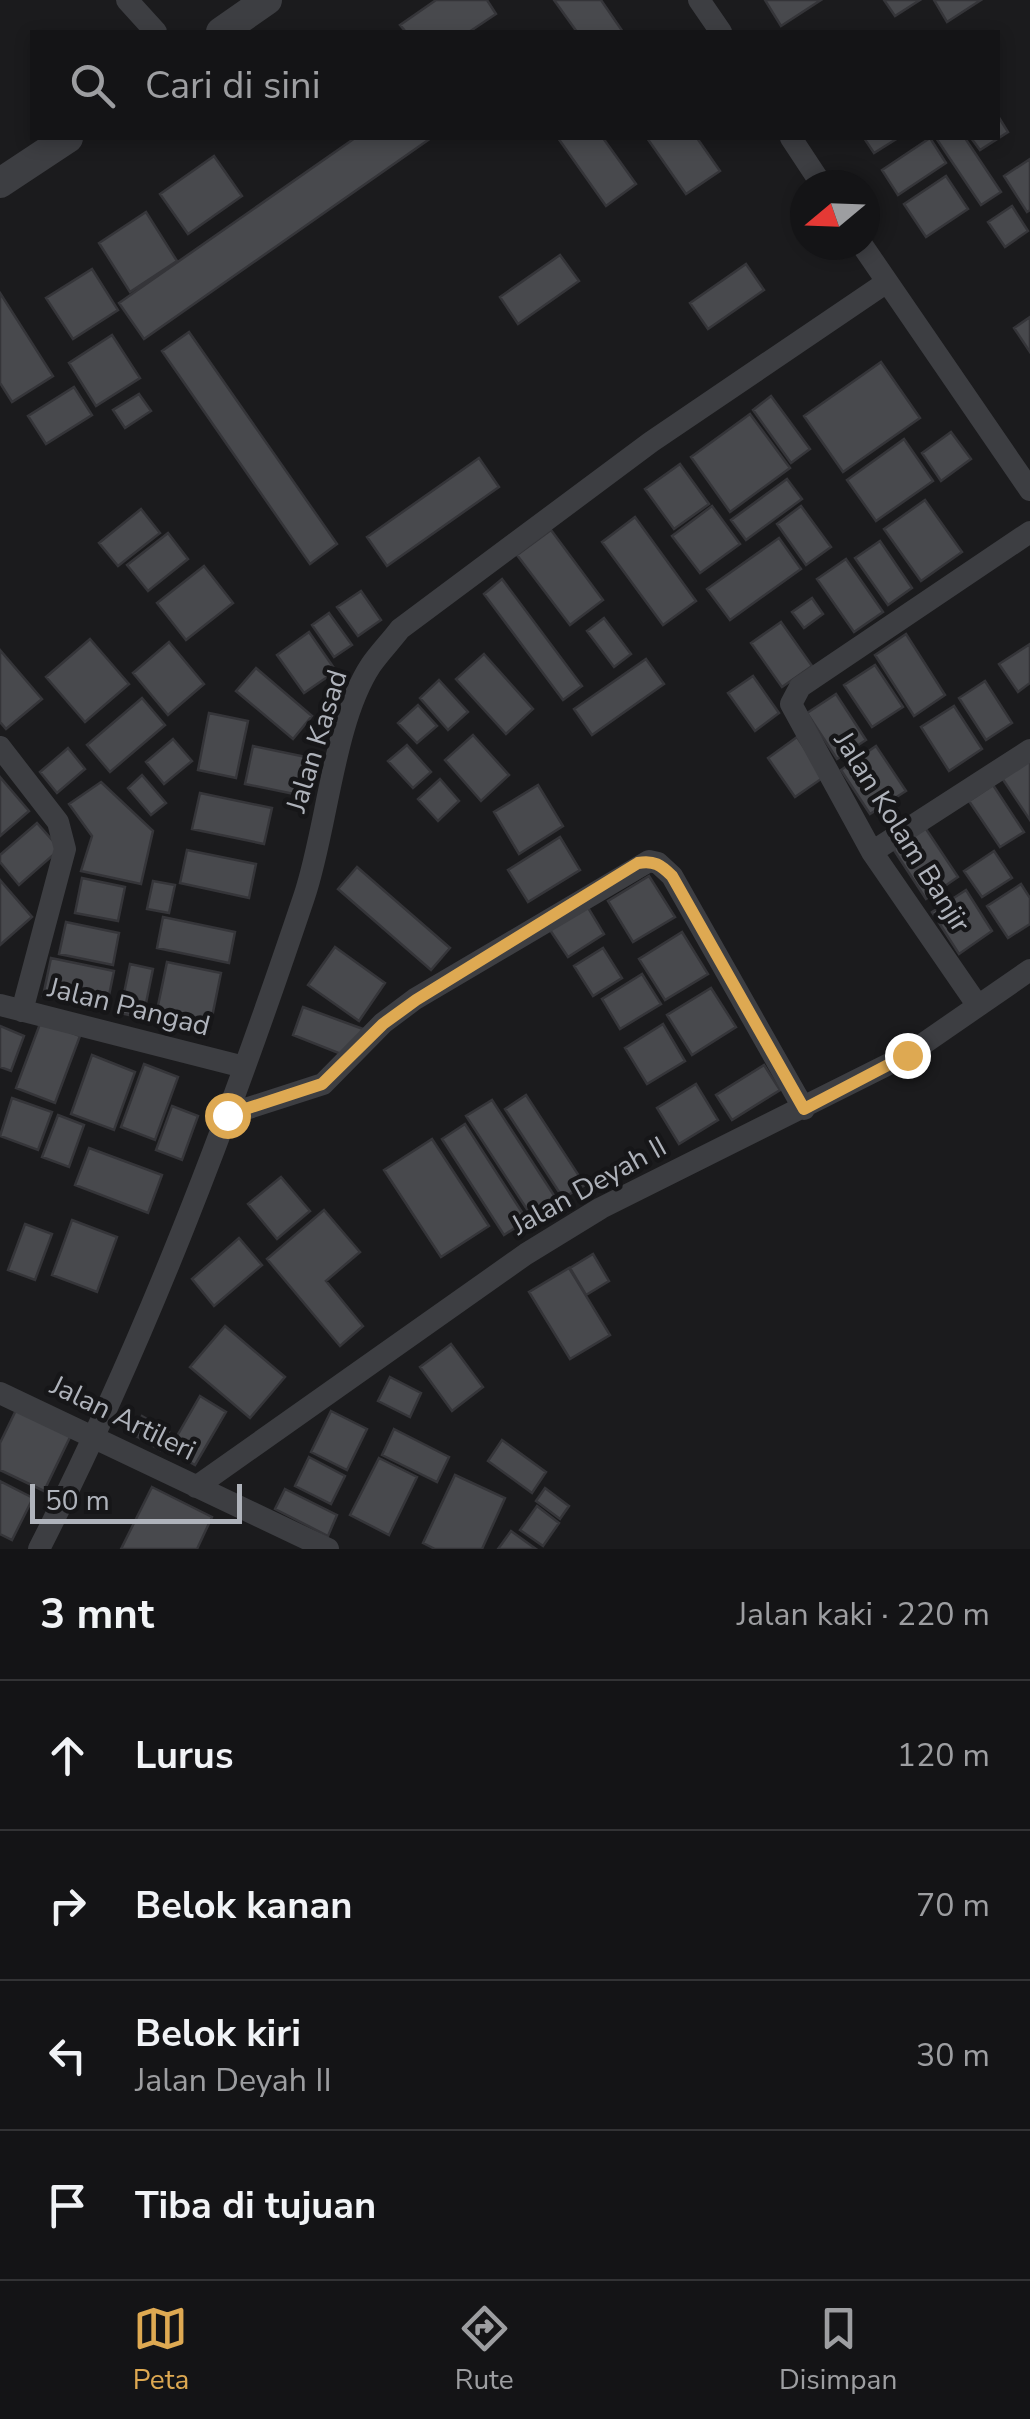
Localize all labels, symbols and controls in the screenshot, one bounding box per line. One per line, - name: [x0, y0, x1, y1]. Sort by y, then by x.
- search box: [30, 30, 1000, 140]
- icon: search: [65, 58, 120, 113]
- text: Cari di sini: [145, 60, 321, 111]
- north arrow: [790, 170, 880, 260]
- street label: Jalan Kasad: [277, 665, 357, 818]
- street label: Jalan Kolam Banjir: [824, 724, 979, 940]
- street label: Jalan Pangad: [43, 968, 214, 1045]
- route end: [885, 1033, 931, 1079]
- route start: [205, 1093, 251, 1139]
- street label: Jalan Deyah II: [504, 1128, 673, 1245]
- street label: Jalan Artileri: [43, 1366, 202, 1470]
- scale bar: [30, 1479, 242, 1524]
- text: 50 m: [45, 1482, 110, 1520]
- text: 3 mnt: [40, 1586, 154, 1643]
- text: Jalan kaki · 220 m: [737, 1593, 990, 1636]
- icon: ahead: [40, 1728, 95, 1783]
- text: Lurus: [135, 1730, 233, 1781]
- text: 120 m: [897, 1734, 990, 1777]
- icon: right: [40, 1878, 95, 1933]
- text: Belok kanan: [135, 1880, 352, 1931]
- text: 70 m: [916, 1884, 990, 1927]
- text: Belok kiri: [135, 2008, 301, 2059]
- icon: left: [40, 2028, 95, 2083]
- text: 30 m: [916, 2034, 990, 2077]
- text: Jalan Deyah II: [135, 2059, 332, 2102]
- icon: arrive: [40, 2178, 95, 2233]
- text: Tiba di tujuan: [135, 2180, 376, 2231]
- tab: Peta: [133, 2301, 189, 2399]
- tab: Rute: [455, 2301, 514, 2399]
- tab: Disimpan: [779, 2301, 897, 2399]

